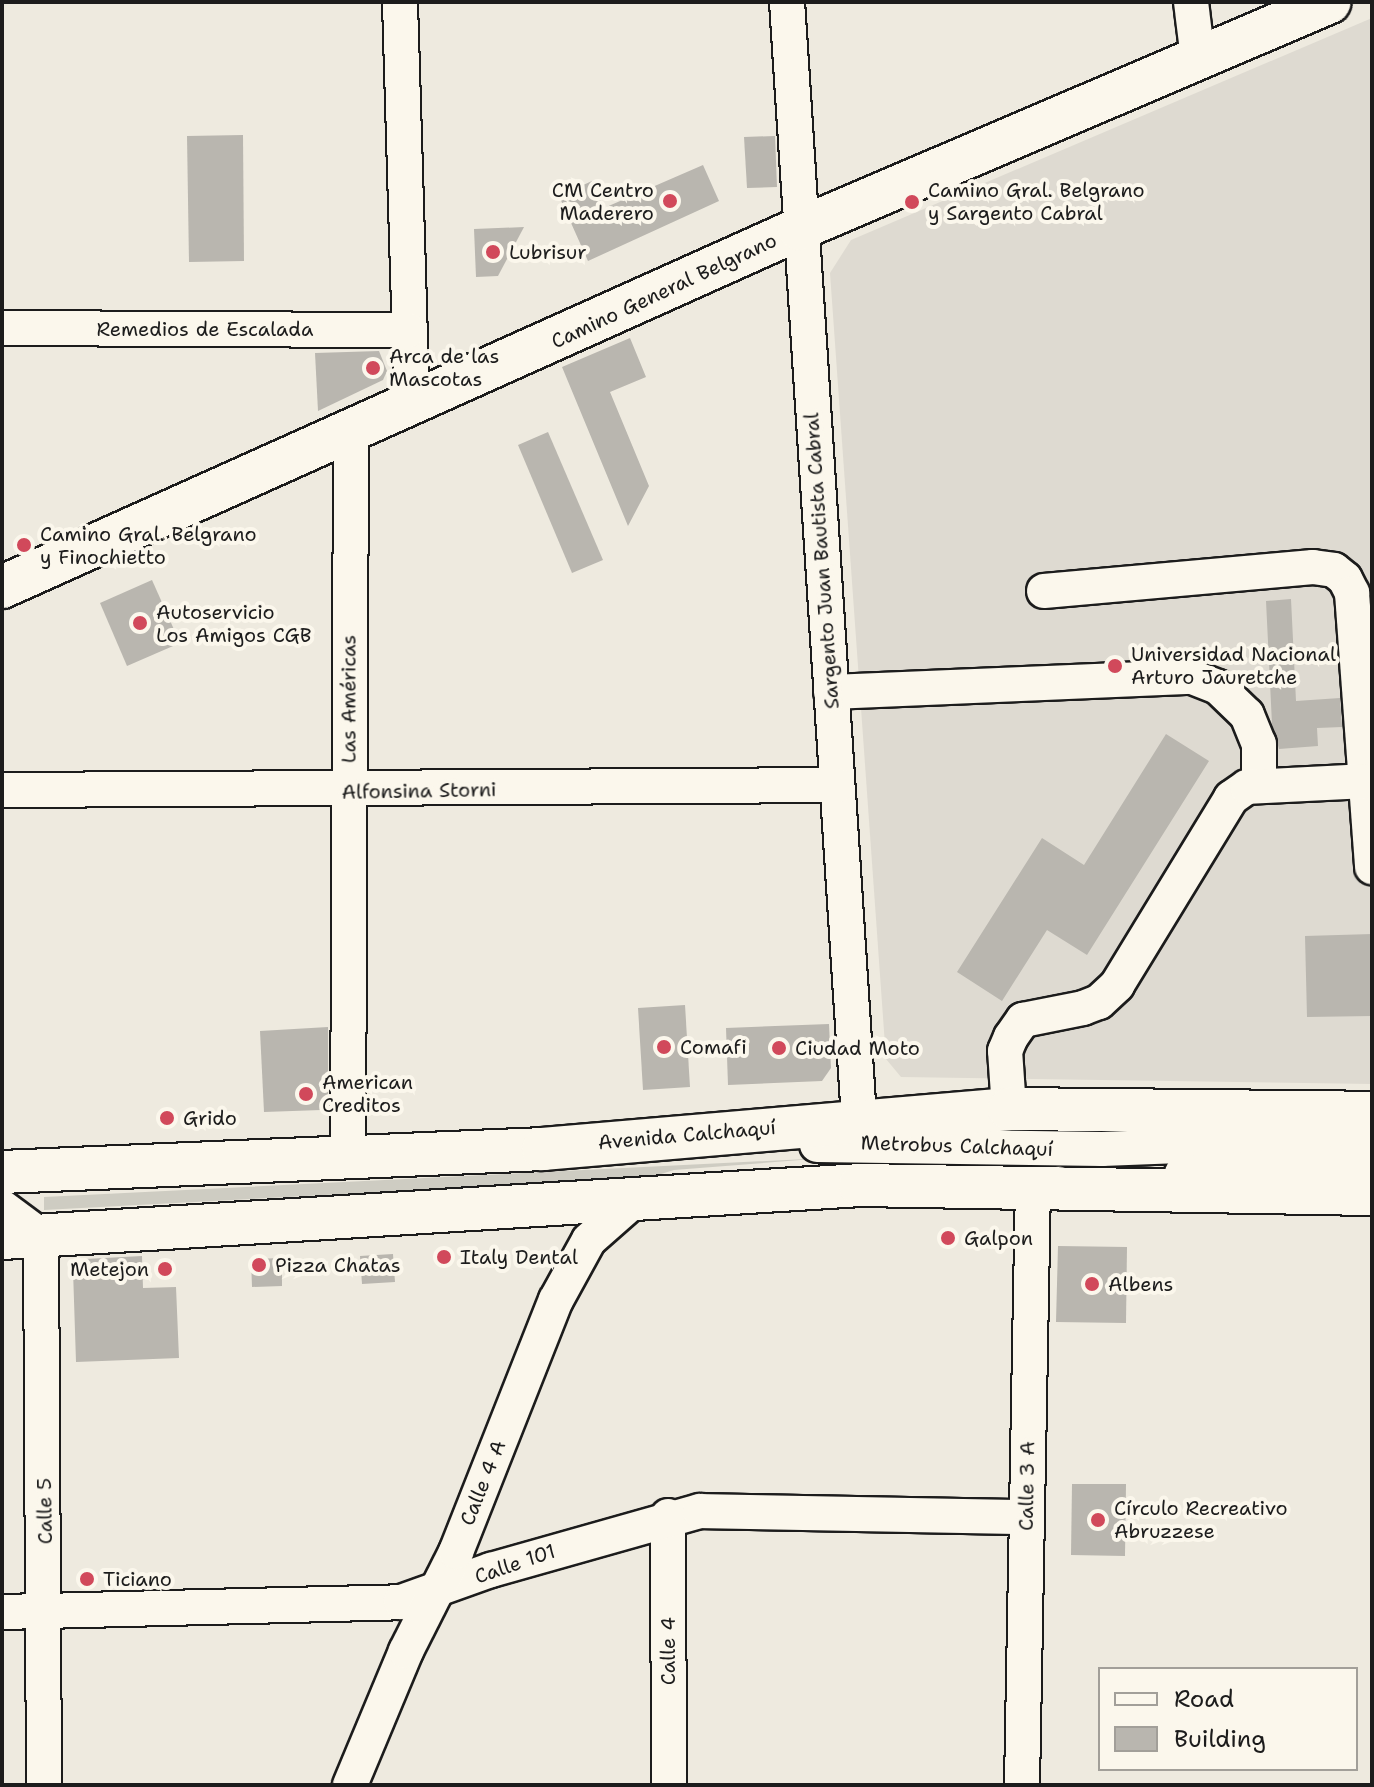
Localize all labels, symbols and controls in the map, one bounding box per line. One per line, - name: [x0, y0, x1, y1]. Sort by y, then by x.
- place label: CM Centro Maderero: [552, 178, 654, 225]
- place label: Camino Gral. Belgrano y Sargento Cabral: [928, 178, 1145, 225]
- marker: CM Centro Maderero: [661, 192, 679, 210]
- marker: Camino Gral. Belgrano y Sargento Cabral: [903, 193, 921, 211]
- street label: Camino General Belgrano: [548, 228, 780, 354]
- place label: Lubrisur: [509, 240, 587, 264]
- marker: Lubrisur: [484, 243, 502, 261]
- street label: Remedios de Escalada: [97, 317, 313, 341]
- place label: Arca de las Mascotas: [389, 344, 499, 391]
- marker: Arca de las Mascotas: [364, 359, 382, 377]
- street label: Sargento Juan Bautista Cabral: [800, 412, 844, 710]
- place label: Camino Gral. Belgrano y Finochietto: [40, 522, 257, 569]
- marker: Camino Gral. Belgrano y Finochietto: [15, 536, 33, 554]
- place label: Autoservicio Los Amigos CGB: [156, 600, 312, 647]
- marker: Autoservicio Los Amigos CGB: [131, 614, 149, 632]
- street label: Las Américas: [337, 635, 361, 763]
- place label: Universidad Nacional Arturo Jauretche: [1131, 642, 1336, 689]
- marker: Universidad Nacional Arturo Jauretche: [1106, 657, 1124, 675]
- street label: Alfonsina Storni: [341, 778, 497, 804]
- place label: Comafi: [680, 1035, 747, 1059]
- place label: Ciudad Moto: [795, 1036, 920, 1060]
- marker: Comafi: [655, 1038, 673, 1056]
- marker: Ciudad Moto: [770, 1039, 788, 1057]
- place label: American Creditos: [322, 1070, 413, 1117]
- marker: American Creditos: [297, 1085, 315, 1103]
- place label: Grido: [183, 1106, 237, 1130]
- marker: Grido: [158, 1109, 176, 1127]
- street label: Avenida Calchaquí: [597, 1115, 777, 1155]
- street label: Metrobus Calchaquí: [860, 1131, 1054, 1161]
- place label: Galpon: [964, 1226, 1033, 1250]
- marker: Galpon: [939, 1229, 957, 1247]
- place label: Italy Dental: [460, 1245, 578, 1269]
- marker: Italy Dental: [435, 1248, 453, 1266]
- place label: Pizza Chatas: [275, 1253, 401, 1277]
- marker: Pizza Chatas: [250, 1256, 268, 1274]
- place label: Metejon: [70, 1257, 149, 1281]
- marker: Metejon: [156, 1260, 174, 1278]
- place label: Albens: [1108, 1272, 1174, 1296]
- marker: Albens: [1083, 1275, 1101, 1293]
- street label: Calle 4 A: [455, 1437, 511, 1529]
- street label: Calle 3 A: [1014, 1441, 1040, 1531]
- street label: Calle 5: [32, 1477, 58, 1545]
- place label: Círculo Recreativo Abruzzese: [1114, 1496, 1288, 1543]
- marker: Círculo Recreativo Abruzzese: [1089, 1511, 1107, 1529]
- street label: Calle 101: [471, 1539, 559, 1589]
- place label: Ticiano: [103, 1567, 172, 1591]
- marker: Ticiano: [78, 1570, 96, 1588]
- street label: Calle 4: [656, 1617, 680, 1685]
- legend: [1098, 1667, 1358, 1771]
- text: Road: [1174, 1683, 1234, 1715]
- text: Building: [1174, 1723, 1266, 1755]

